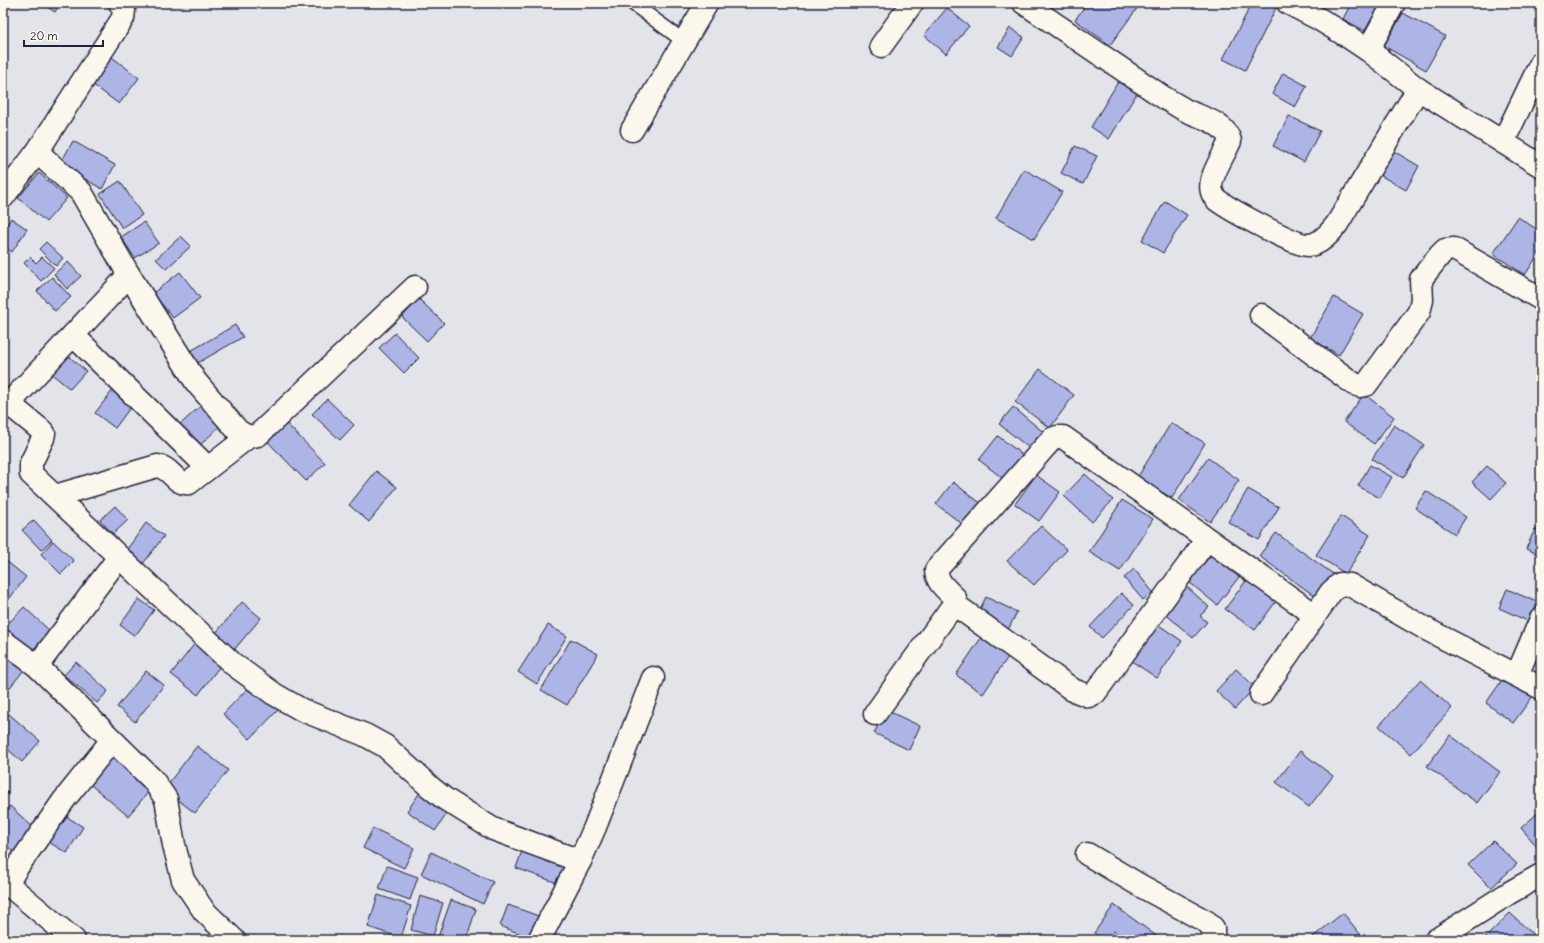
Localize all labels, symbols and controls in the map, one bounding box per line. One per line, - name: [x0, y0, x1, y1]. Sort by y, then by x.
- scale bar: [24, 22, 103, 48]
- text: 20 m: [30, 28, 58, 43]

